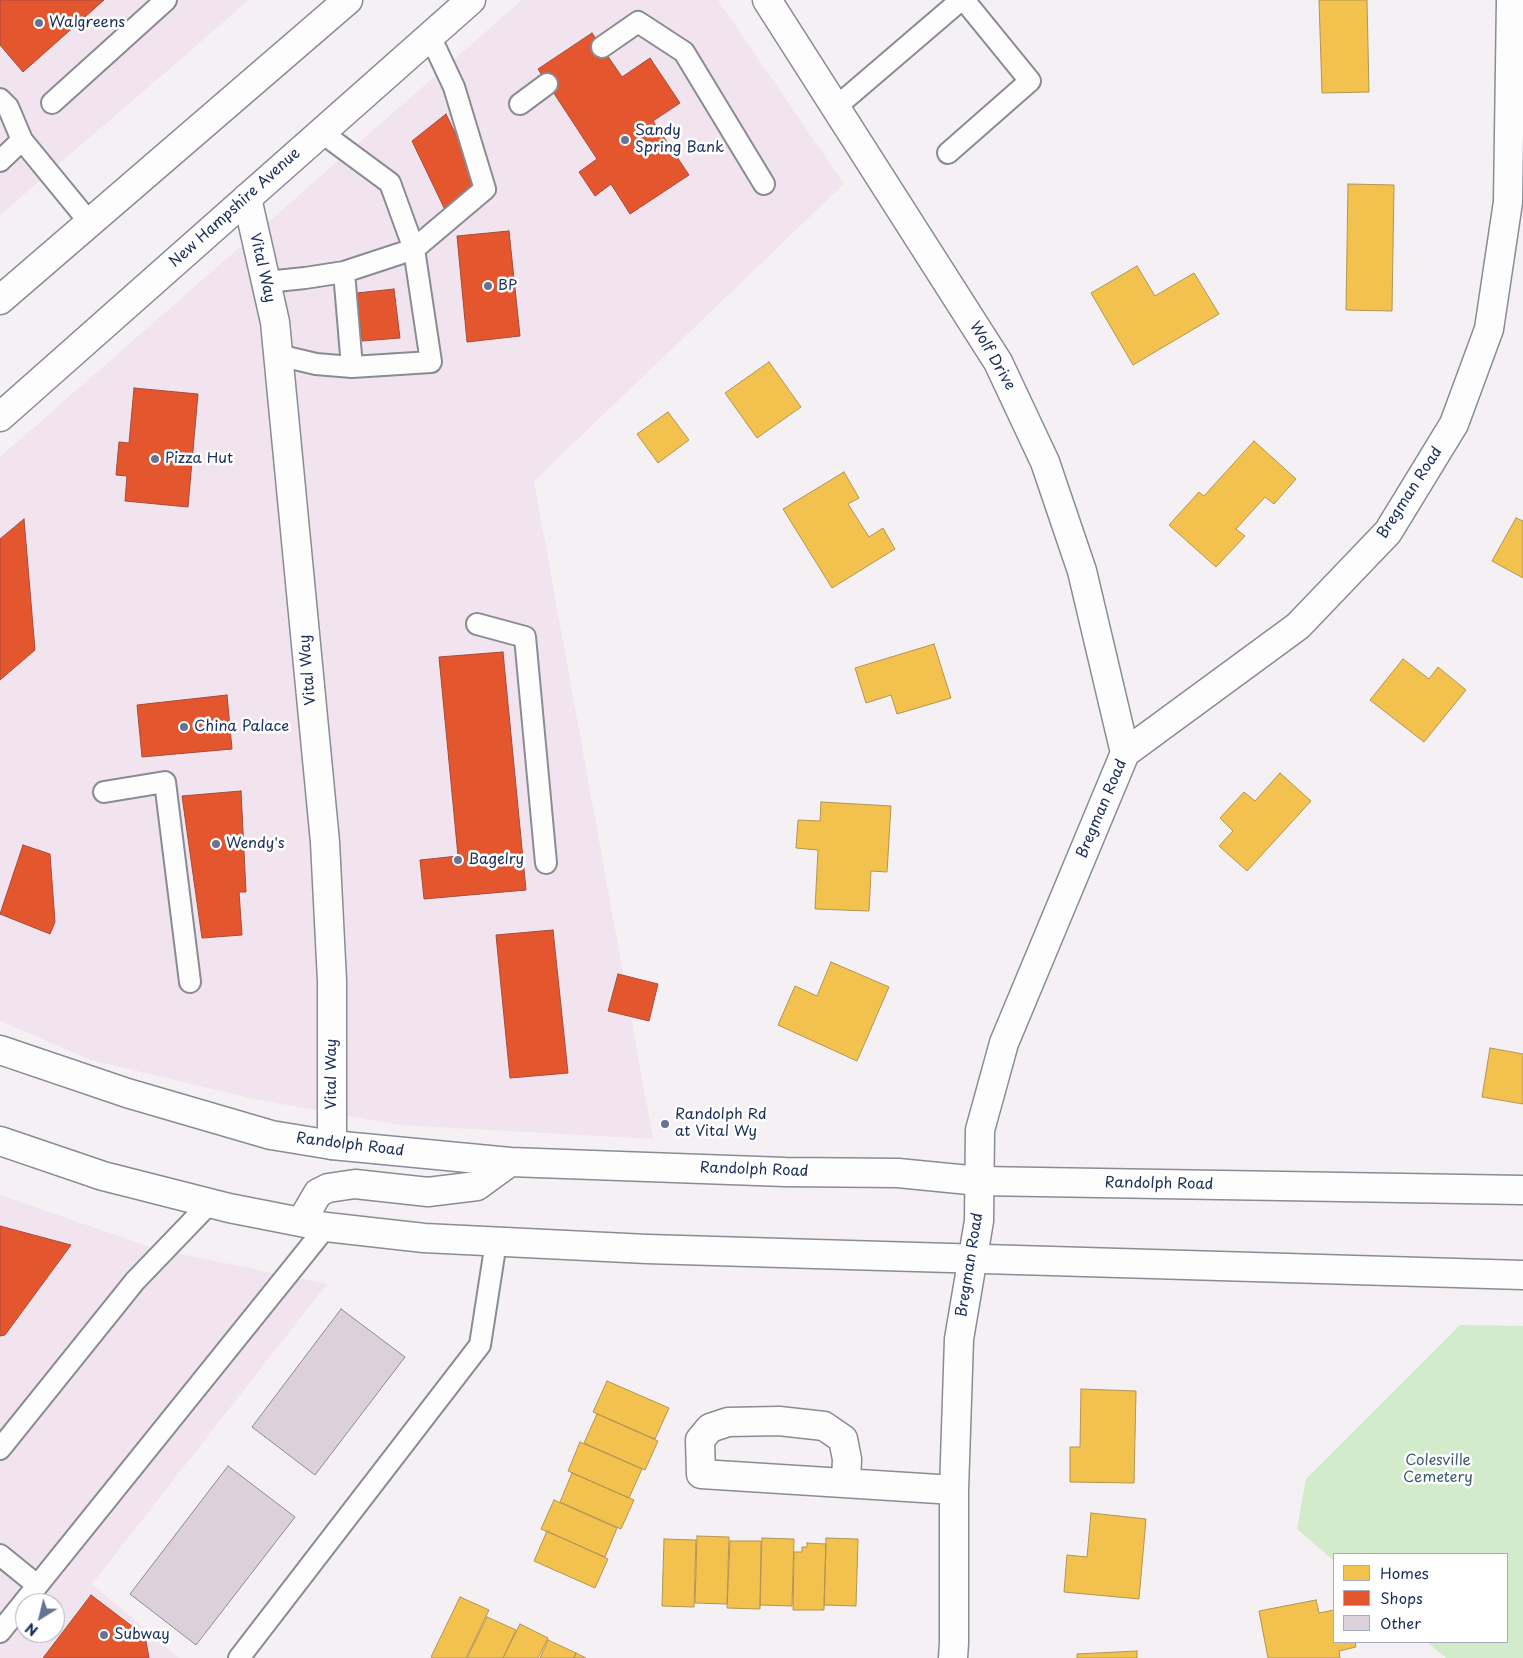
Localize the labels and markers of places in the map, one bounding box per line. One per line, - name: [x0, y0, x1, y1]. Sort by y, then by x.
- place label: Walgreens: [49, 14, 125, 32]
- marker: Walgreens: [33, 17, 45, 29]
- place label: Sandy Spring Bank: [635, 122, 724, 157]
- marker: Sandy Spring Bank: [619, 134, 631, 146]
- place label: BP: [498, 277, 517, 295]
- marker: BP: [482, 280, 494, 292]
- place label: Pizza Hut: [165, 450, 233, 468]
- marker: Pizza Hut: [149, 453, 161, 465]
- place label: China Palace: [194, 718, 289, 736]
- marker: China Palace: [178, 721, 190, 733]
- place label: Wendy's: [226, 835, 284, 853]
- marker: Wendy's: [210, 838, 222, 850]
- place label: Bagelry: [468, 851, 524, 869]
- marker: Bagelry: [452, 854, 464, 866]
- place label: Randolph Rd at Vital Wy: [675, 1106, 767, 1141]
- marker: Randolph Rd at Vital Wy: [659, 1118, 671, 1130]
- place label: Subway: [114, 1626, 170, 1644]
- marker: Subway: [98, 1629, 110, 1641]

